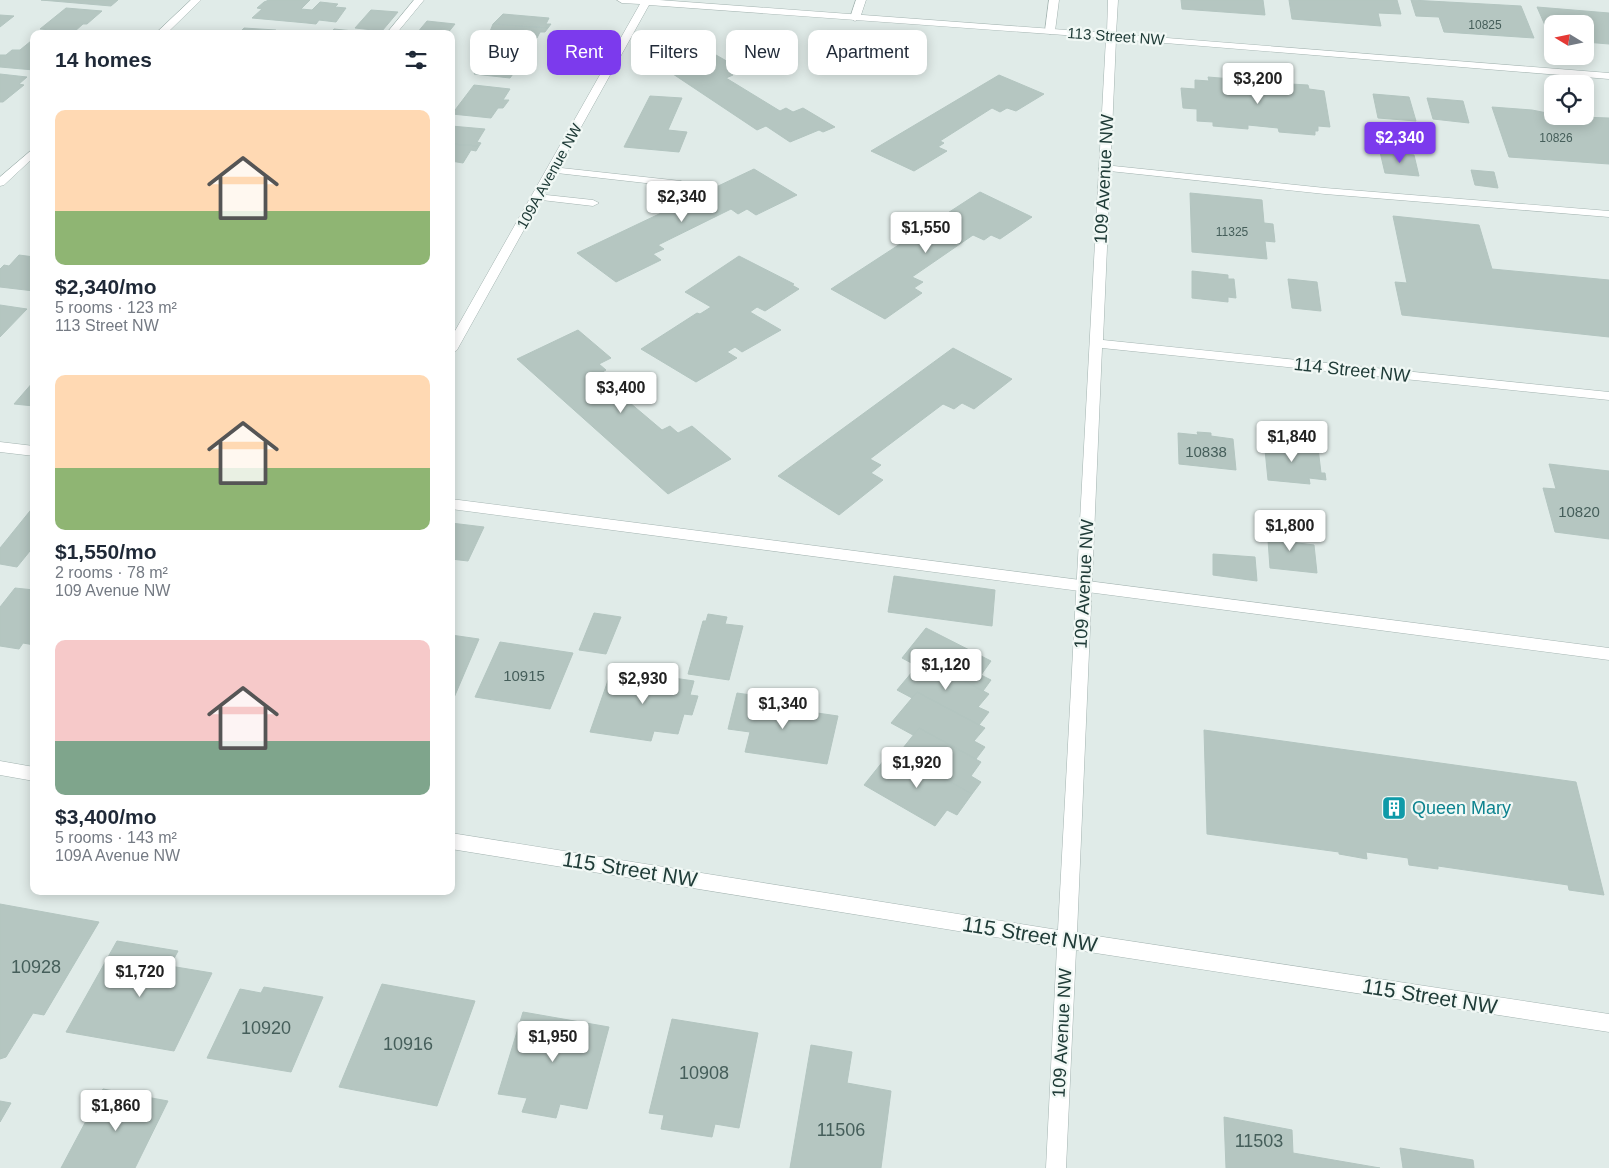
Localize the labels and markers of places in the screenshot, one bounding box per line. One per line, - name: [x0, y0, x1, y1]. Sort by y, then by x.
- pin: $3,200: [1217, 62, 1299, 105]
- pin: $2,340: [1359, 121, 1441, 164]
- pin: $2,340: [641, 180, 723, 223]
- pin: $1,550: [885, 212, 967, 254]
- pin: $3,400: [580, 372, 662, 414]
- pin: $1,840: [1251, 420, 1333, 463]
- pin: $1,800: [1249, 510, 1331, 552]
- pin: $1,120: [905, 648, 987, 691]
- pin: $2,930: [602, 662, 684, 705]
- pin: $1,340: [742, 688, 824, 730]
- pin: $1,920: [876, 746, 958, 789]
- building icon: Queen Mary: [1381, 795, 1407, 821]
- place label: Queen Mary: [1412, 798, 1511, 818]
- pin: $1,720: [99, 956, 181, 998]
- pin: $1,950: [512, 1020, 594, 1063]
- pin: $1,860: [75, 1090, 157, 1132]

